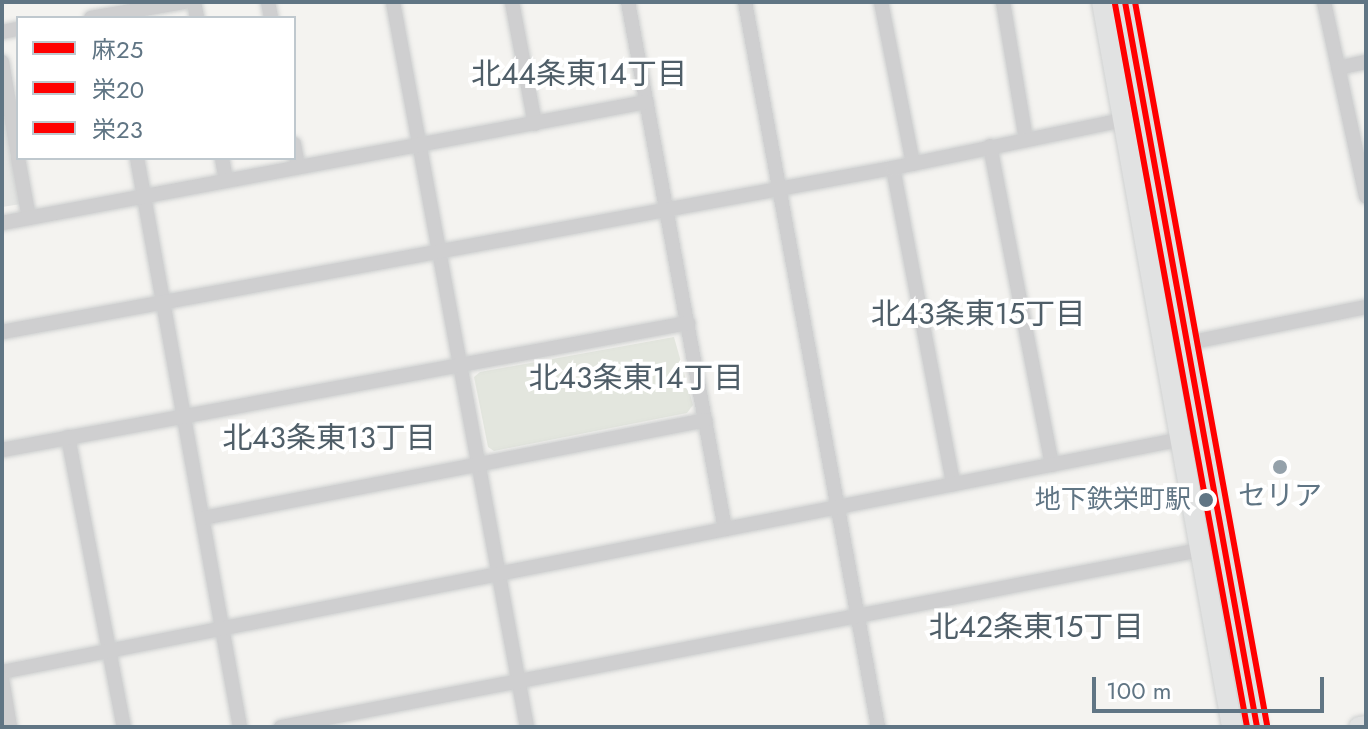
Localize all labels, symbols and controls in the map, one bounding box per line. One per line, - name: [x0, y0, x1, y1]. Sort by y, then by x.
- legend: [16, 16, 296, 160]
- text: 麻25: [92, 32, 143, 67]
- district label: 北44条東14丁目: [471, 56, 687, 92]
- text: 栄20: [92, 72, 144, 107]
- text: 栄23: [92, 112, 143, 147]
- district label: 北43条東15丁目: [871, 296, 1085, 332]
- district label: 北43条東14丁目: [529, 360, 743, 396]
- district label: 北43条東13丁目: [222, 420, 436, 456]
- marker: セリア: [1271, 458, 1289, 476]
- place label: セリア: [1238, 479, 1322, 513]
- place label: 地下鉄栄町駅: [1035, 484, 1191, 516]
- marker: 地下鉄栄町駅: [1198, 492, 1214, 508]
- district label: 北42条東15丁目: [929, 609, 1143, 645]
- scale bar: [1096, 661, 1328, 711]
- text: 100 m: [1106, 673, 1172, 708]

